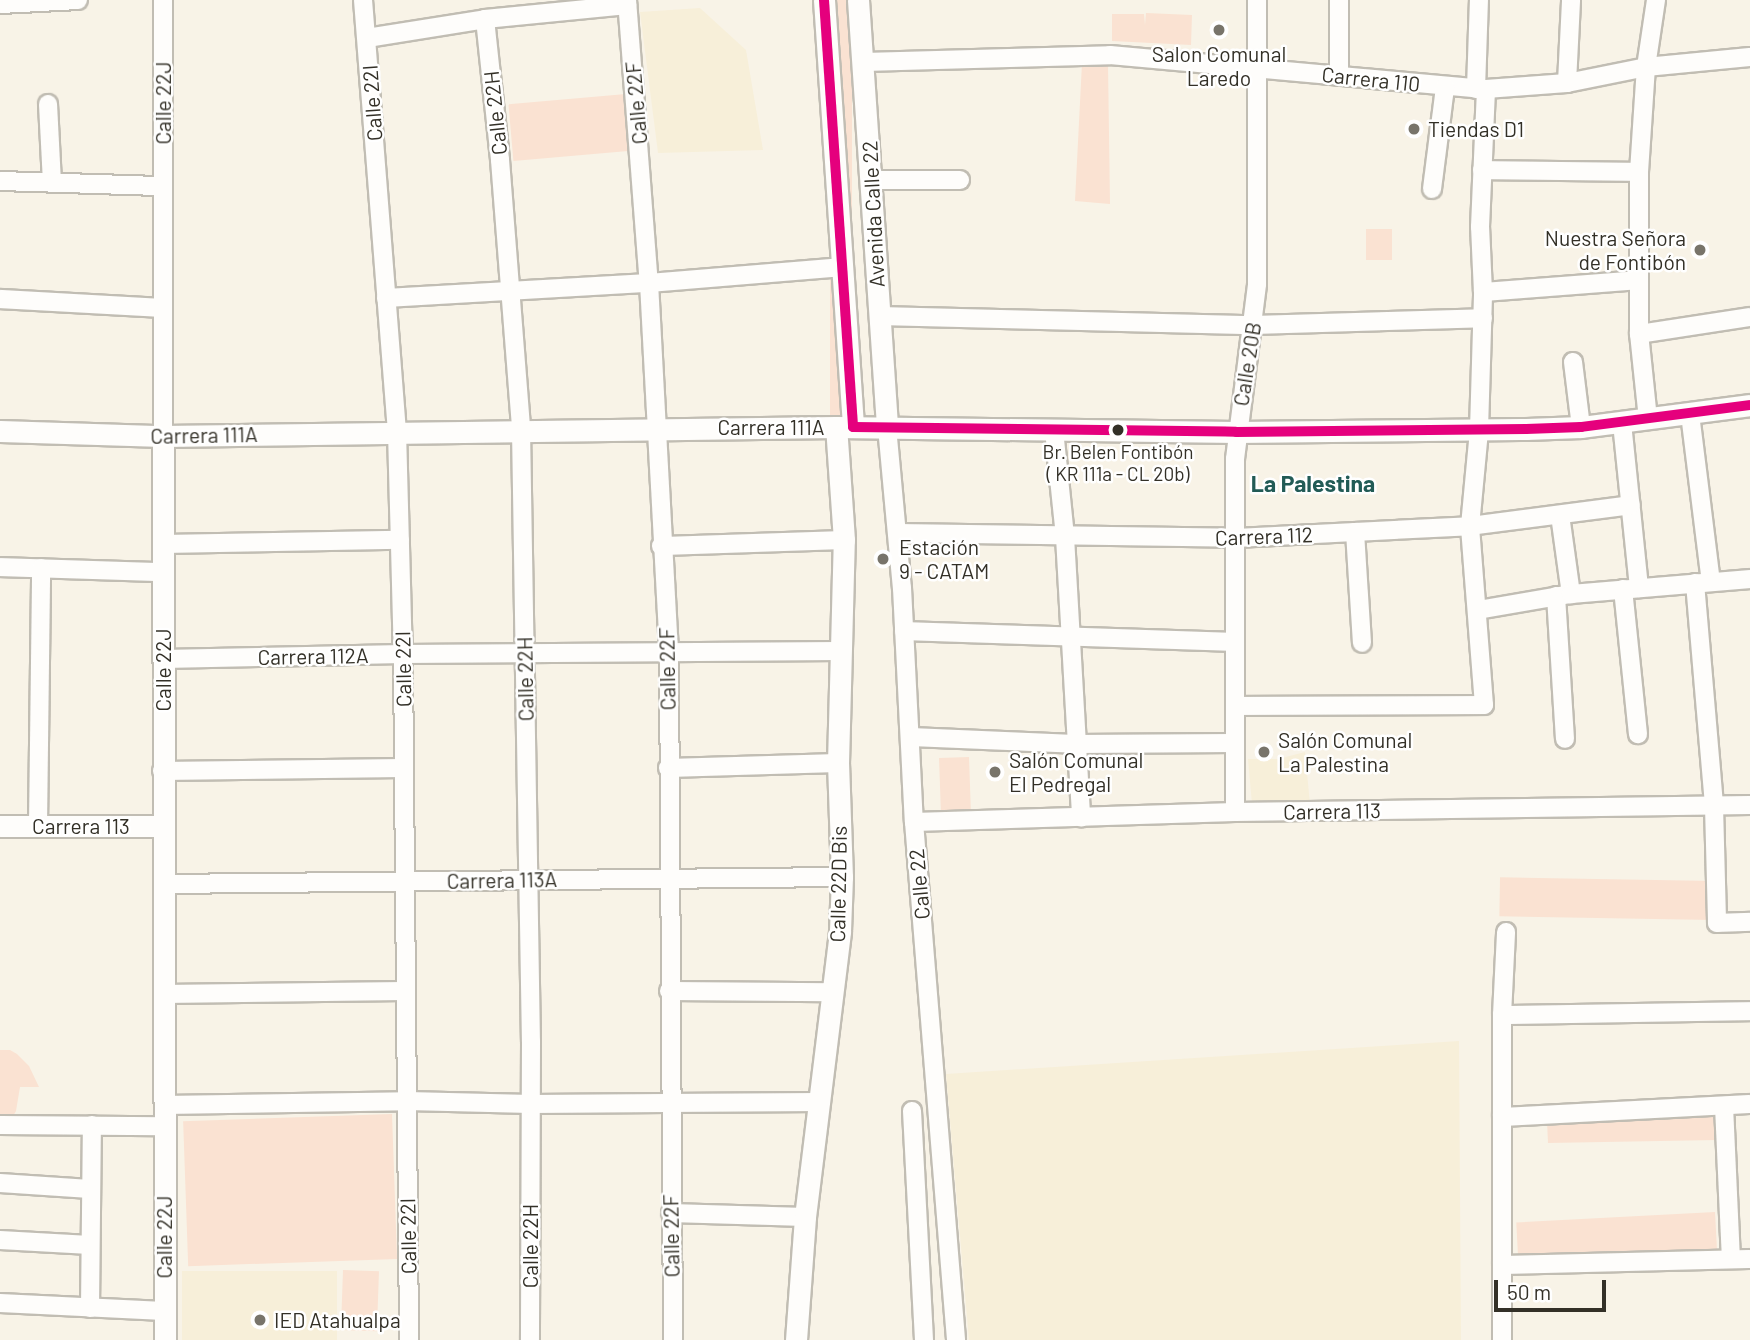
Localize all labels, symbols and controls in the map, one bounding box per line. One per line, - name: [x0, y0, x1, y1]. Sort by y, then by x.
- marker: Salon Comunal Laredo: [1211, 22, 1227, 38]
- place label: Salon Comunal Laredo: [1152, 41, 1286, 91]
- street label: Calle 22J: [150, 61, 176, 145]
- street label: Calle 22F: [620, 61, 652, 145]
- street label: Carrera 110: [1321, 61, 1421, 97]
- street label: Calle 22I: [357, 64, 387, 142]
- street label: Calle 22H: [478, 70, 512, 156]
- place label: Tiendas D1: [1428, 116, 1524, 142]
- marker: Tiendas D1: [1406, 121, 1422, 137]
- street label: Avenida Calle 22: [857, 140, 889, 288]
- place label: Nuestra Señora de Fontibón: [1545, 225, 1686, 275]
- marker: Nuestra Señora de Fontibón: [1692, 242, 1708, 258]
- street label: Calle 20B: [1228, 320, 1266, 408]
- street label: Carrera 111A: [717, 414, 825, 440]
- street label: Carrera 111A: [150, 421, 258, 449]
- marker: Br. Belen Fontibón ( KR 111a - CL 20b): [1111, 423, 1125, 437]
- place label: Br. Belen Fontibón ( KR 111a - CL 20b): [1043, 441, 1193, 485]
- district label: La Palestina: [1251, 469, 1375, 497]
- street label: Carrera 112: [1214, 522, 1314, 550]
- place label: Estación 9 - CATAM: [899, 534, 989, 584]
- marker: Estación 9 - CATAM: [873, 549, 893, 569]
- street label: Calle 22F: [654, 627, 680, 711]
- street label: Calle 22J: [150, 628, 176, 712]
- street label: Calle 22I: [390, 631, 416, 707]
- street label: Calle 22H: [512, 636, 538, 722]
- street label: Carrera 112A: [257, 642, 369, 670]
- place label: Salón Comunal La Palestina: [1278, 727, 1412, 777]
- marker: Salón Comunal La Palestina: [1256, 744, 1272, 760]
- place label: Salón Comunal El Pedregal: [1009, 747, 1143, 797]
- marker: Salón Comunal El Pedregal: [987, 764, 1003, 780]
- street label: Carrera 113: [1283, 798, 1381, 824]
- street label: Carrera 113: [32, 813, 130, 839]
- street label: Calle 22D Bis: [824, 825, 852, 943]
- street label: Calle 22: [903, 848, 935, 920]
- street label: Carrera 113A: [447, 866, 557, 894]
- street label: Calle 22F: [658, 1194, 684, 1278]
- street label: Calle 22J: [151, 1195, 177, 1279]
- street label: Calle 22I: [395, 1198, 421, 1274]
- street label: Calle 22H: [517, 1204, 543, 1288]
- scale bar: [1498, 1266, 1610, 1310]
- text: 50 m: [1507, 1279, 1551, 1304]
- place label: IED Atahualpa: [274, 1307, 401, 1333]
- marker: IED Atahualpa: [252, 1312, 268, 1328]

